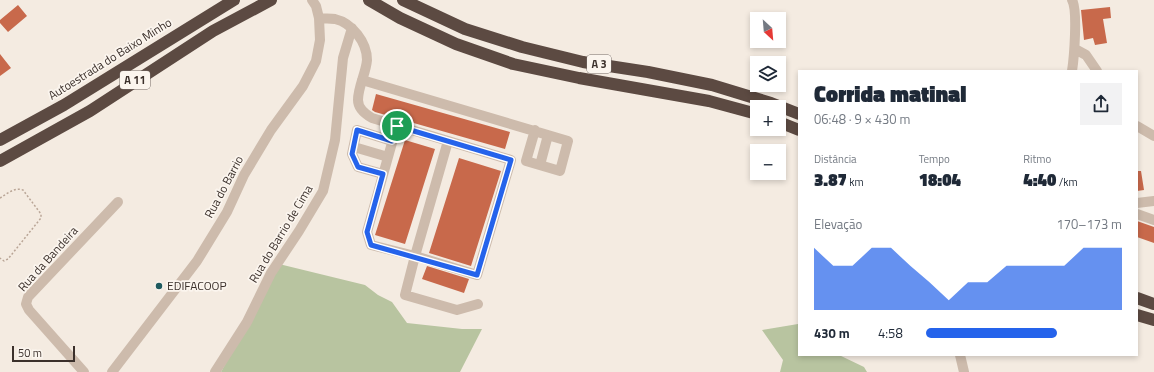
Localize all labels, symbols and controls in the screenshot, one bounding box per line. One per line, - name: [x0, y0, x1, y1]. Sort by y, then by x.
- north arrow: [750, 12, 786, 48]
- map controls: [750, 12, 786, 180]
- street label: Autoestrada do Baixo Minho: [44, 13, 175, 104]
- road number: A 3: [587, 55, 611, 73]
- button: layers: [750, 56, 786, 92]
- road number: A 11: [120, 71, 150, 89]
- text: Corrida matinal: [814, 77, 967, 111]
- button: share: [1080, 83, 1122, 125]
- button: +: [750, 100, 786, 136]
- pin: [380, 109, 414, 143]
- text: 06:48 · 9 × 430 m: [814, 109, 910, 129]
- icon: arrive: [386, 115, 408, 137]
- button: −: [750, 144, 786, 180]
- text: Distância: [814, 151, 857, 167]
- text: Tempo: [919, 151, 950, 167]
- text: Ritmo: [1023, 151, 1051, 167]
- street label: Rua do Barrio: [199, 152, 248, 221]
- text: 3.87: [814, 167, 847, 193]
- text: 18:04: [919, 167, 961, 193]
- text: 4:40: [1023, 167, 1056, 193]
- text: km: [847, 174, 864, 190]
- text: /km: [1056, 174, 1078, 190]
- street label: Rua do Barrio de Cima: [244, 181, 317, 286]
- text: Elevação: [814, 214, 862, 234]
- text: 170–173 m: [1056, 214, 1122, 234]
- street label: Rua da Bandeira: [13, 222, 82, 296]
- place label: EDIFACOOP: [167, 276, 227, 295]
- marker: EDIFACOOP: [154, 281, 164, 291]
- text: 430 m: [814, 323, 850, 343]
- text: 4:58: [878, 323, 903, 343]
- scale bar: [12, 344, 75, 363]
- text: 50 m: [18, 345, 42, 361]

